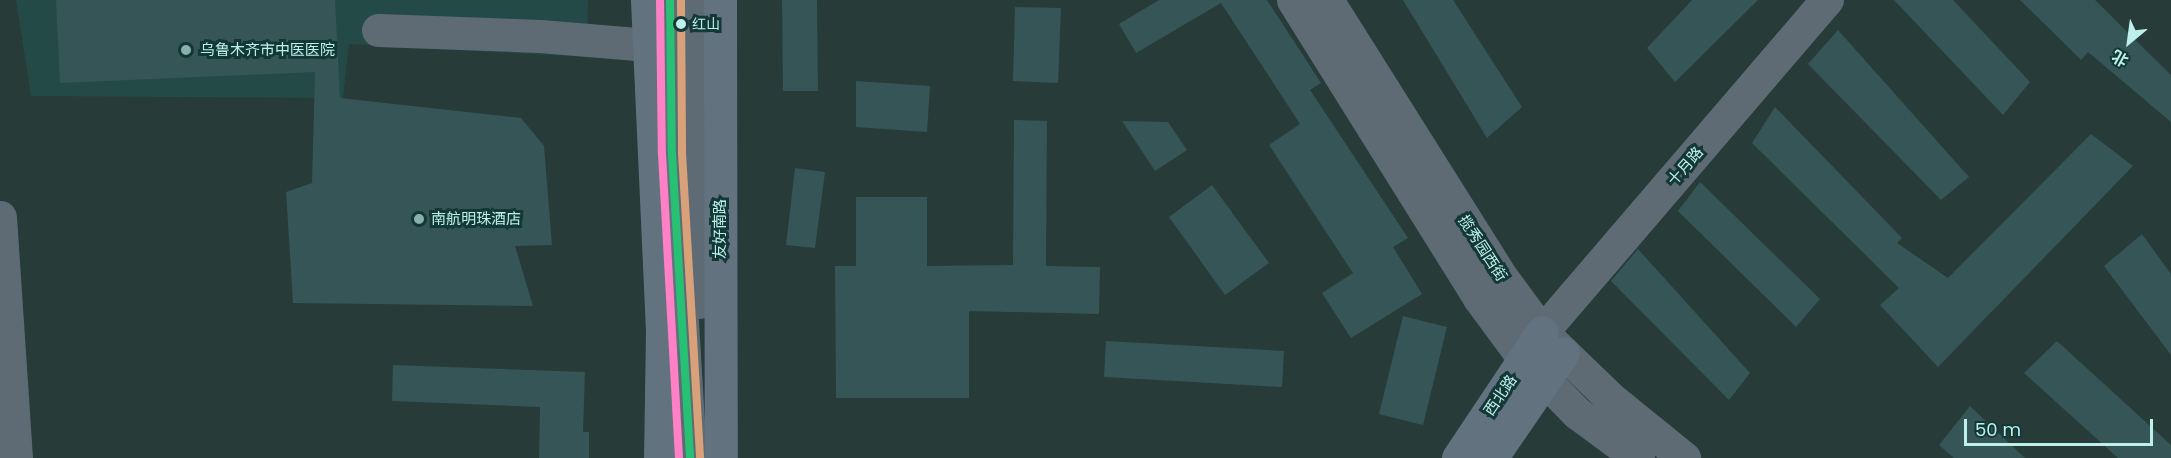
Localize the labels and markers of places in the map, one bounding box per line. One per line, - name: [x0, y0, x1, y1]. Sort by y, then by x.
- place label: 红山: [692, 16, 720, 32]
- marker: 红山: [675, 18, 687, 30]
- marker: 乌鲁木齐市中医医院: [177, 41, 195, 59]
- place label: 乌鲁木齐市中医医院: [200, 41, 335, 59]
- place label: 南航明珠酒店: [431, 210, 521, 228]
- marker: 南航明珠酒店: [412, 212, 426, 226]

